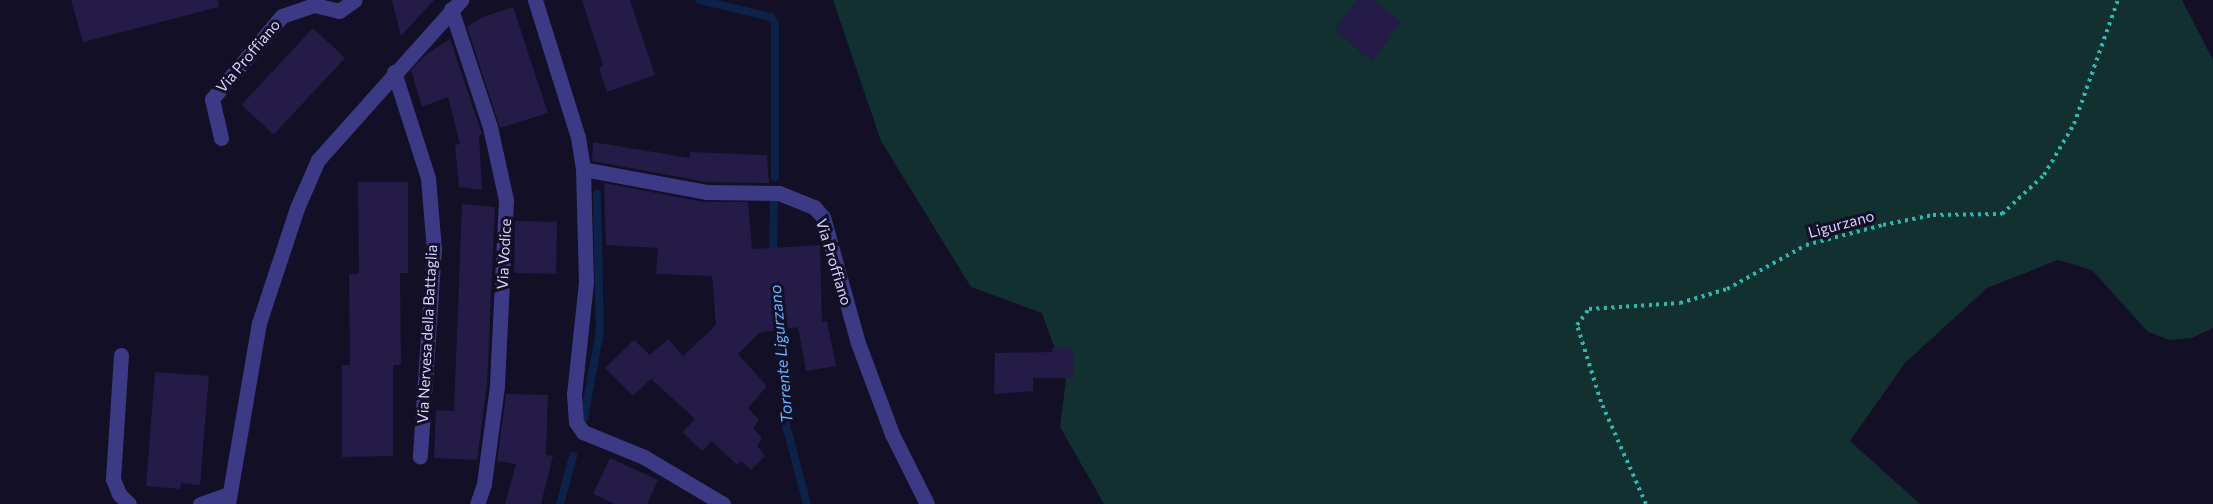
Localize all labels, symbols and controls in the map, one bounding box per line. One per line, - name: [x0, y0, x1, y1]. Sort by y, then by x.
- street label: Via Proffiano: [212, 16, 284, 96]
- street label: Ligurzano: [1806, 207, 1876, 241]
- street label: Via Proffiano: [812, 217, 856, 307]
- street label: Via Vodice: [493, 218, 515, 290]
- street label: Via Nervesa della Battaglia: [413, 244, 441, 424]
- water label: Torrente Ligurzano: [765, 284, 797, 424]

